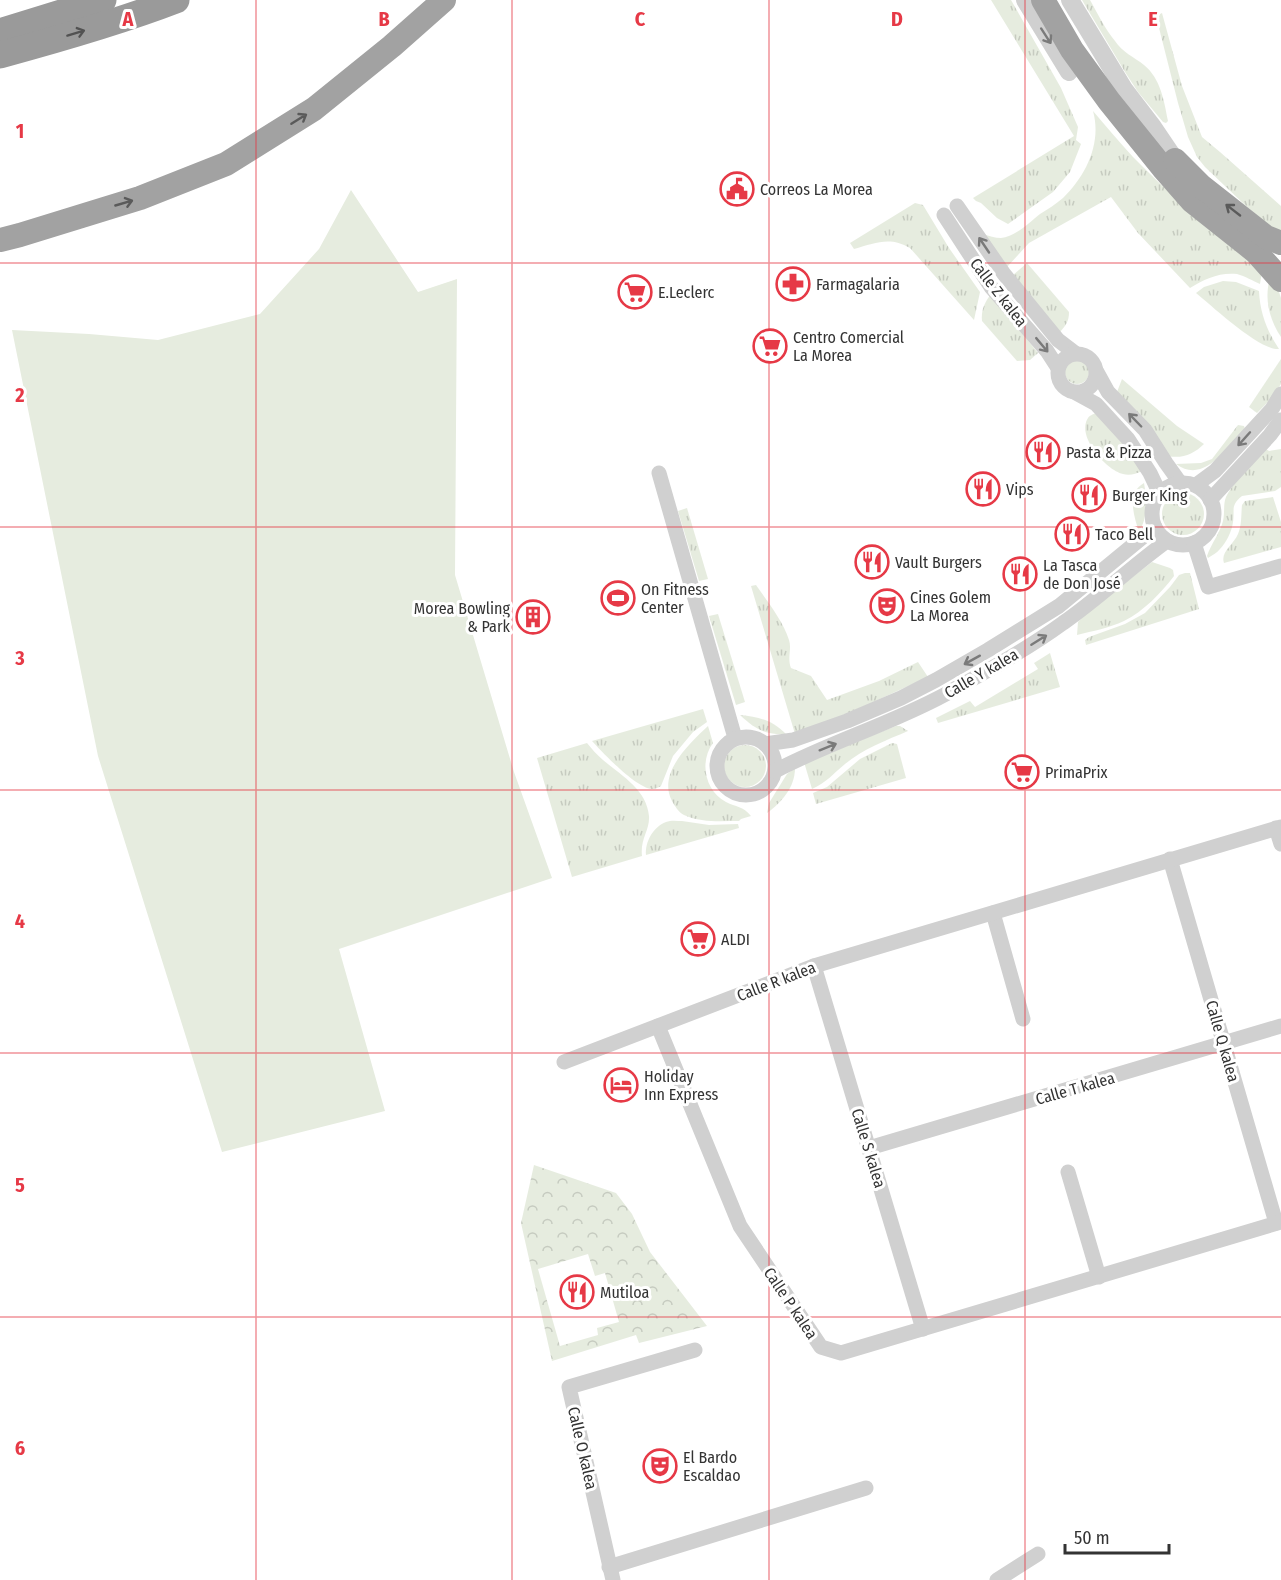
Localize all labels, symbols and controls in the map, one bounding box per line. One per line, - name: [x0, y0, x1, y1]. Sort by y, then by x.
- text: A: [122, 7, 135, 31]
- text: B: [378, 7, 390, 31]
- text: C: [635, 7, 646, 31]
- text: D: [891, 7, 903, 31]
- text: E: [1148, 7, 1158, 31]
- one-way arrow: [67, 27, 86, 38]
- one-way arrow: [1040, 28, 1053, 45]
- one-way arrow: [290, 112, 307, 125]
- text: 1: [16, 119, 24, 143]
- public building icon: Correos La Morea: [719, 171, 755, 207]
- place label: Correos La Morea: [760, 180, 873, 199]
- one-way arrow: [114, 197, 133, 208]
- one-way arrow: [1225, 204, 1241, 217]
- one-way arrow: [978, 236, 991, 253]
- street label: Calle Z kalea: [966, 254, 1031, 330]
- pharmacy icon: Farmagalaria: [775, 266, 811, 302]
- supermarket icon: E.Leclerc: [617, 274, 653, 310]
- place label: Farmagalaria: [816, 275, 900, 294]
- place label: E.Leclerc: [658, 283, 715, 302]
- supermarket icon: Centro Comercial La Morea: [752, 328, 788, 364]
- place label: Centro Comercial La Morea: [793, 328, 904, 365]
- one-way arrow: [1035, 337, 1048, 353]
- text: 2: [14, 383, 25, 407]
- one-way arrow: [1128, 412, 1142, 427]
- one-way arrow: [1237, 432, 1251, 447]
- restaurant icon: Pasta & Pizza: [1025, 434, 1061, 470]
- place label: Pasta & Pizza: [1066, 443, 1152, 462]
- restaurant icon: Vips: [965, 471, 1001, 507]
- restaurant icon: Burger King: [1071, 477, 1107, 513]
- place label: Vips: [1006, 480, 1034, 499]
- place label: Burger King: [1112, 486, 1188, 505]
- restaurant icon: Taco Bell: [1054, 516, 1090, 552]
- place label: Taco Bell: [1095, 525, 1153, 544]
- restaurant icon: Vault Burgers: [854, 544, 890, 580]
- place label: Vault Burgers: [895, 553, 982, 572]
- restaurant icon: La Tasca de Don José: [1002, 556, 1038, 592]
- place label: La Tasca de Don José: [1043, 556, 1121, 593]
- sports icon: On Fitness Center: [600, 580, 636, 616]
- place label: On Fitness Center: [641, 580, 709, 617]
- theatre icon: Cines Golem La Morea: [869, 588, 905, 624]
- place label: Cines Golem La Morea: [910, 588, 991, 625]
- place label: Morea Bowling & Park: [414, 599, 511, 636]
- building icon: Morea Bowling & Park: [515, 599, 551, 635]
- one-way arrow: [1030, 633, 1047, 646]
- street label: Calle Y kalea: [941, 645, 1022, 702]
- text: 3: [14, 646, 25, 670]
- one-way arrow: [964, 654, 981, 666]
- one-way arrow: [818, 741, 836, 752]
- supermarket icon: PrimaPrix: [1004, 754, 1040, 790]
- place label: PrimaPrix: [1045, 763, 1107, 782]
- text: 4: [15, 909, 25, 933]
- supermarket icon: ALDI: [680, 921, 716, 957]
- place label: ALDI: [721, 930, 750, 949]
- street label: Calle R kalea: [734, 958, 818, 1005]
- street label: Calle Q kalea: [1202, 998, 1243, 1084]
- hotel icon: Holiday Inn Express: [603, 1067, 639, 1103]
- place label: Holiday Inn Express: [644, 1067, 719, 1104]
- street label: Calle T kalea: [1033, 1068, 1117, 1109]
- street label: Calle S kalea: [847, 1106, 890, 1190]
- text: 5: [15, 1173, 25, 1197]
- street label: Calle P kalea: [760, 1264, 822, 1343]
- restaurant icon: Mutiloa: [559, 1274, 595, 1310]
- place label: Mutiloa: [600, 1283, 649, 1302]
- street label: Calle O kalea: [564, 1405, 601, 1491]
- text: 6: [15, 1436, 25, 1460]
- theatre icon: El Bardo Escaldao: [642, 1448, 678, 1484]
- place label: El Bardo Escaldao: [683, 1448, 741, 1485]
- scale bar: [1065, 1517, 1168, 1555]
- text: 50 m: [1074, 1527, 1110, 1549]

